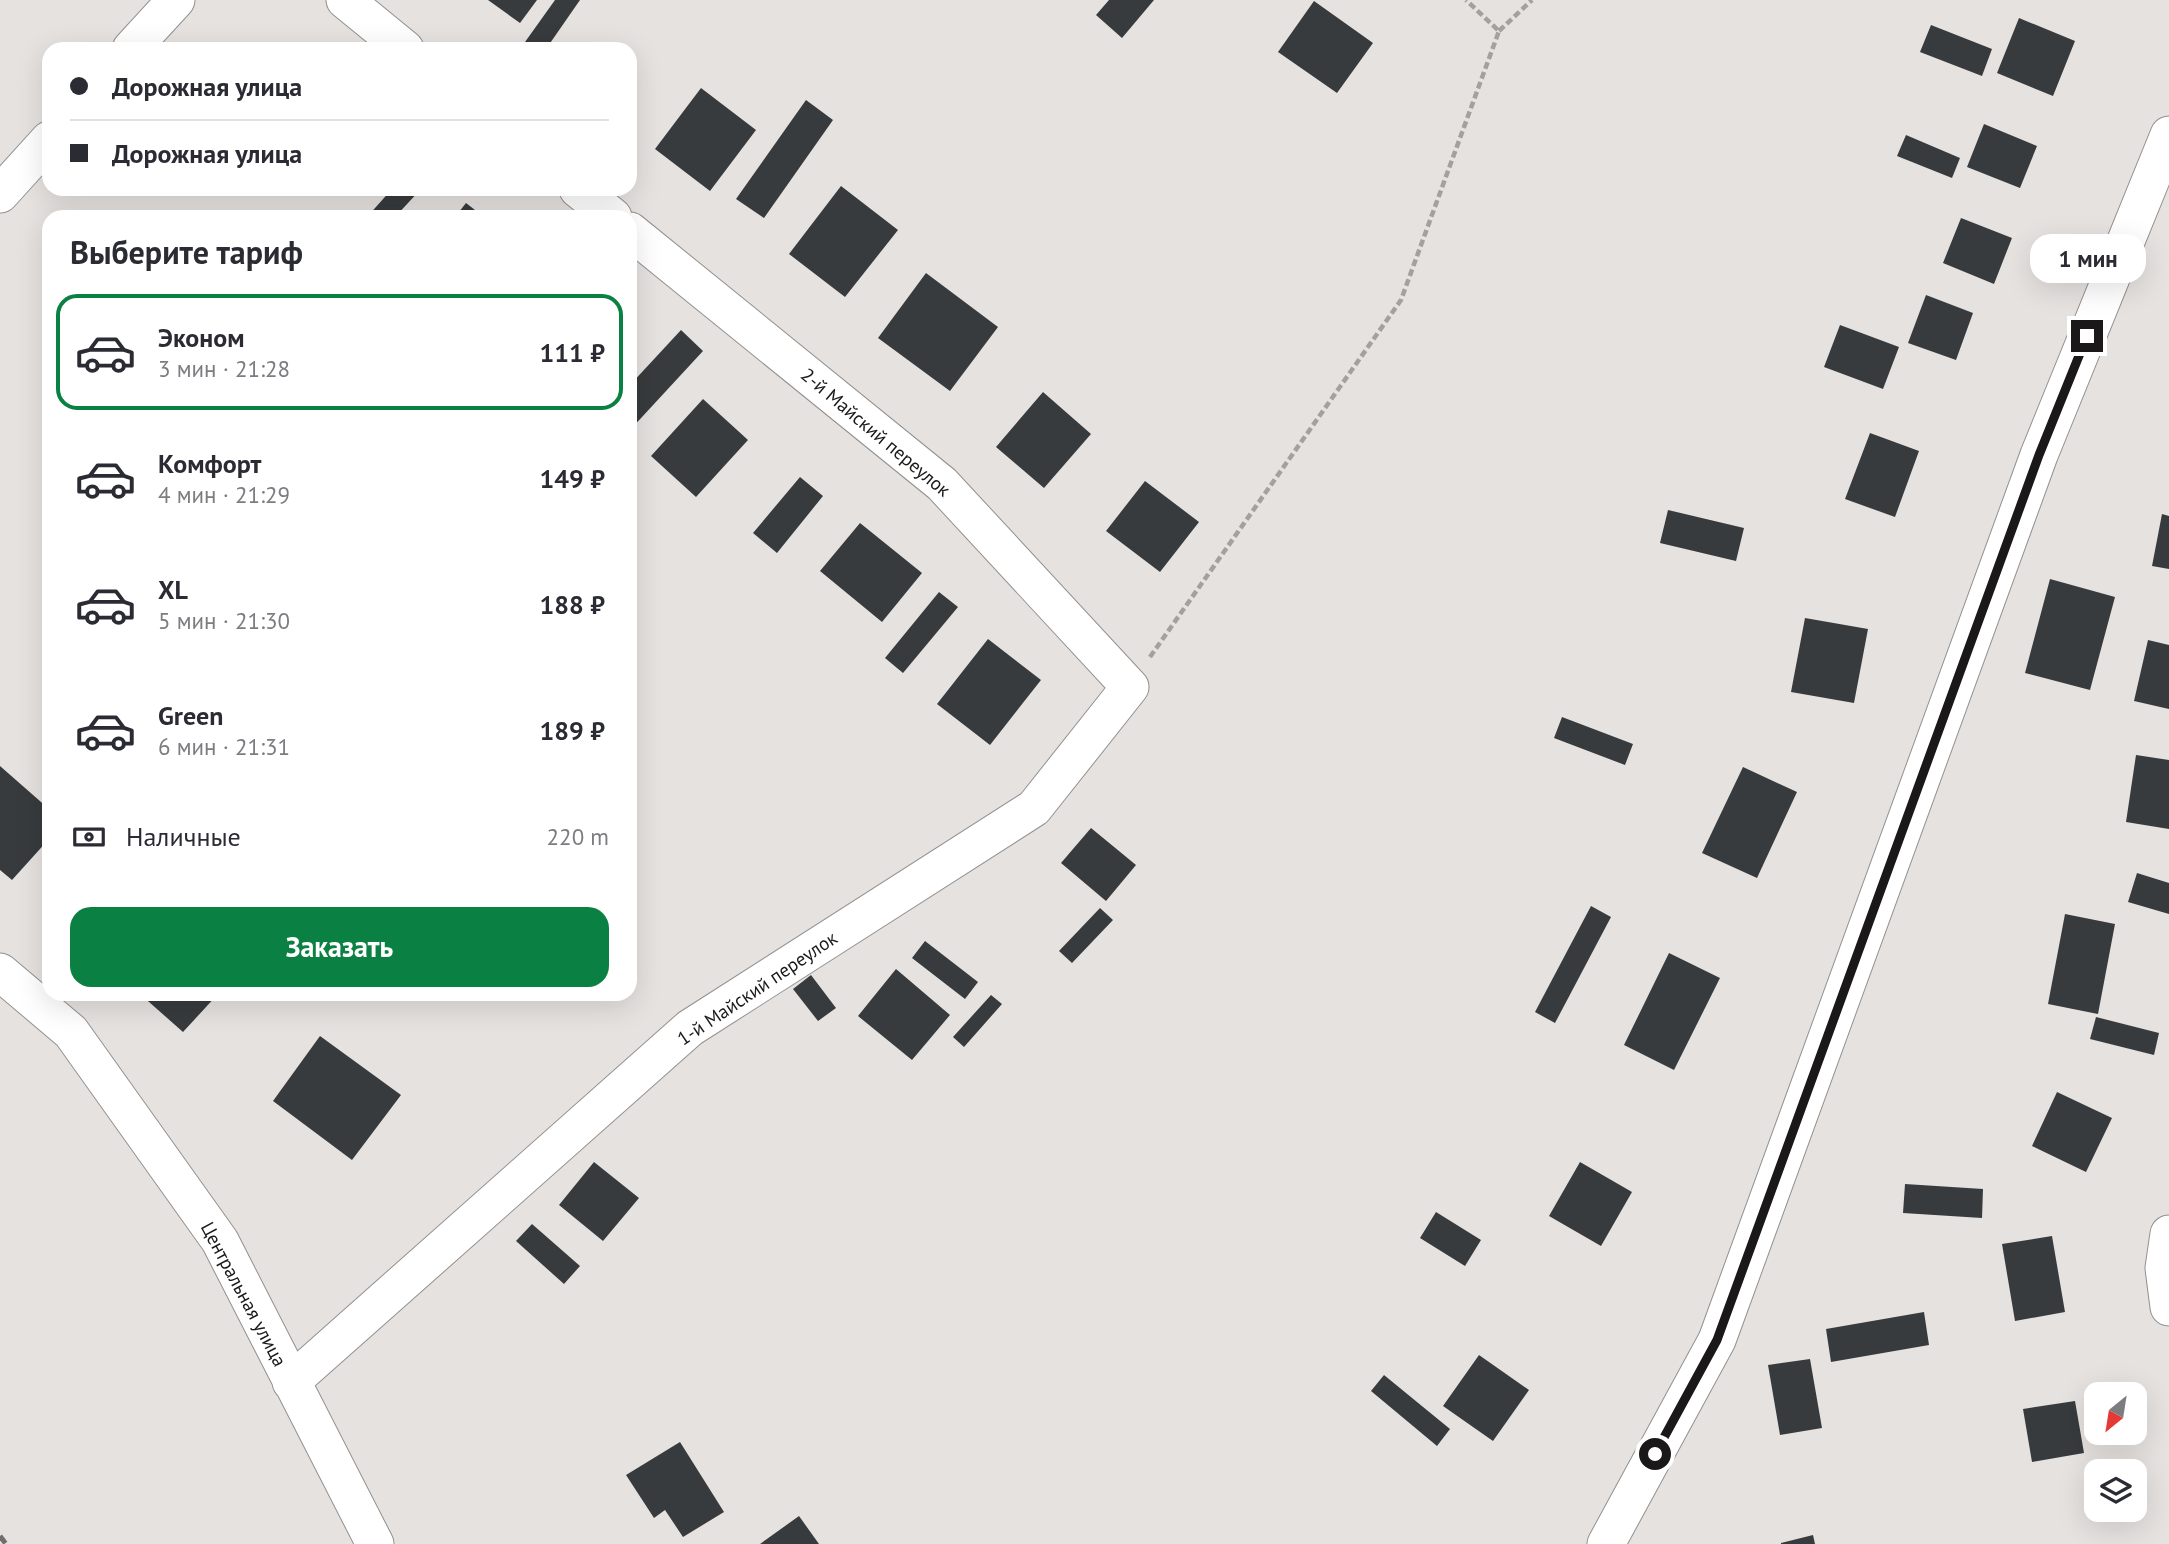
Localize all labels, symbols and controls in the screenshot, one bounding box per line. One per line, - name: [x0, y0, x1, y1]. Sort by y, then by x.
- text: Дорожная улица: [112, 70, 302, 103]
- text: Дорожная улица: [112, 137, 302, 170]
- text: Выберите тариф: [70, 231, 303, 273]
- callout: 1 мин: [2029, 234, 2145, 284]
- text: 1 мин: [2058, 244, 2118, 273]
- route end: [2071, 320, 2103, 352]
- icon: car: [74, 321, 137, 384]
- text: Эконом: [158, 321, 245, 354]
- text: 111 ₽: [539, 336, 605, 369]
- text: 3 мин · 21:28: [158, 354, 290, 383]
- street label: 2-й Майский переулок: [796, 362, 956, 502]
- icon: car: [74, 447, 137, 510]
- text: Комфорт: [158, 447, 261, 480]
- text: 149 ₽: [539, 462, 605, 495]
- text: 4 мин · 21:29: [158, 480, 290, 509]
- icon: car: [74, 573, 137, 636]
- text: XL: [158, 573, 188, 606]
- text: 188 ₽: [539, 588, 605, 621]
- text: 5 мин · 21:30: [158, 606, 290, 635]
- icon: car: [74, 699, 137, 762]
- text: Green: [158, 699, 223, 732]
- text: 189 ₽: [539, 714, 605, 747]
- text: 6 мин · 21:31: [158, 732, 290, 761]
- icon: cash: [70, 818, 108, 856]
- text: Наличные: [126, 820, 241, 853]
- text: 220 m: [547, 822, 609, 851]
- button: Заказать: [70, 907, 609, 987]
- street label: 1-й Майский переулок: [672, 926, 842, 1050]
- street label: Центральная улица: [196, 1218, 292, 1370]
- north arrow: [2084, 1382, 2147, 1446]
- map controls: [2084, 1382, 2147, 1522]
- route start: [1639, 1438, 1671, 1470]
- button: layers: [2084, 1459, 2147, 1522]

